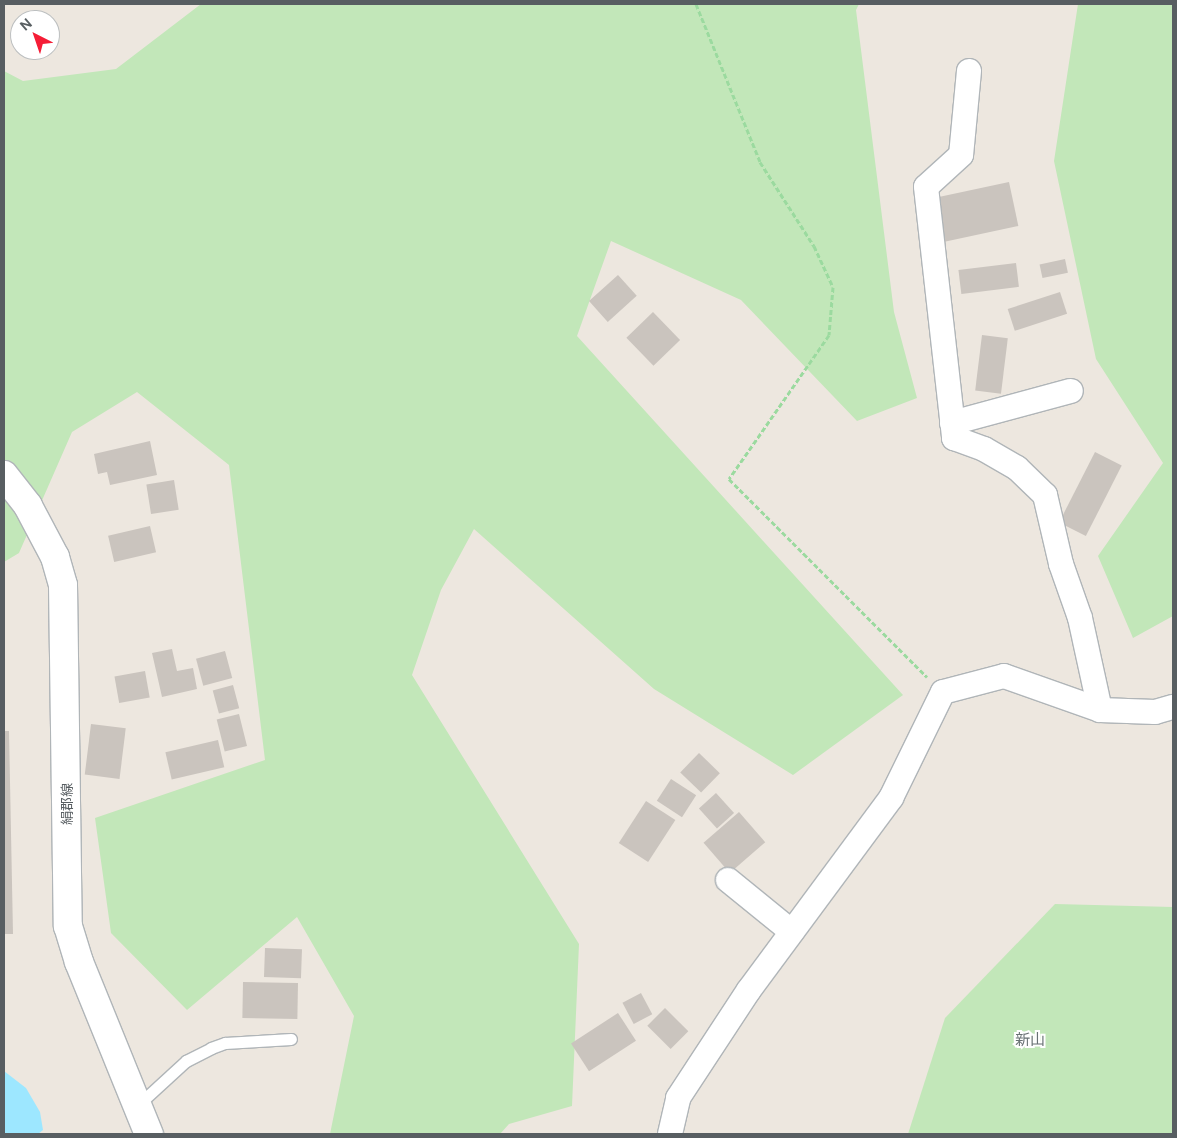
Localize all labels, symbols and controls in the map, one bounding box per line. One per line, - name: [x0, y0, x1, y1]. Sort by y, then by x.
- north arrow: [10, 10, 60, 60]
- text: N: [16, 14, 36, 35]
- street label: 絹郡線: [59, 783, 75, 825]
- district label: 新山: [1015, 1032, 1045, 1050]

